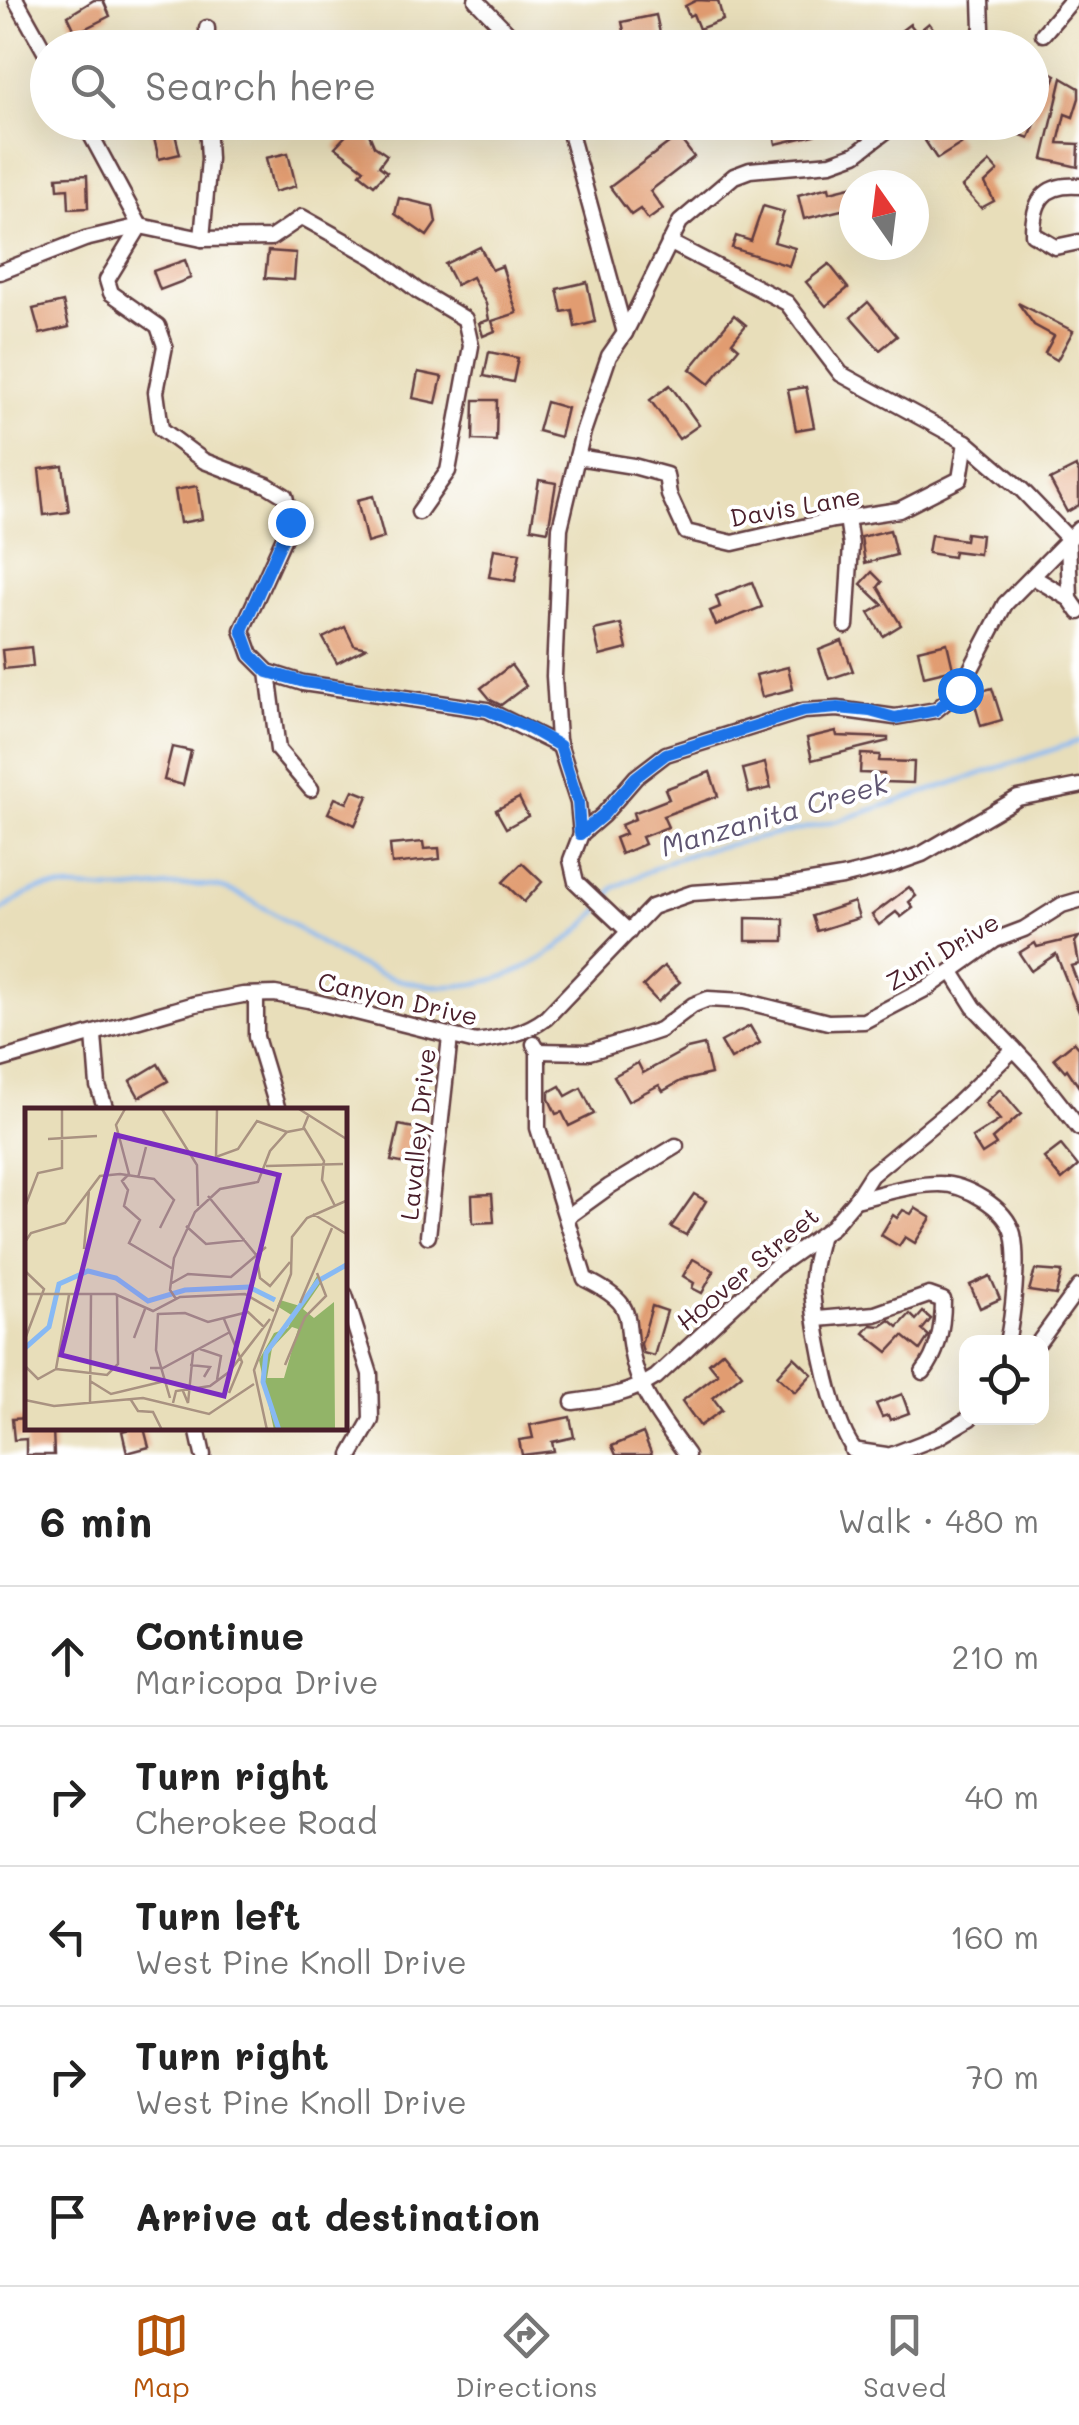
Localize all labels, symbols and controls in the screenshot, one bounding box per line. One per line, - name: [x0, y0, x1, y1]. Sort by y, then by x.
- search box: [30, 30, 1049, 140]
- icon: search: [65, 58, 120, 113]
- text: Search here: [145, 60, 376, 110]
- north arrow: [839, 170, 929, 260]
- street label: Davis Lane: [727, 479, 863, 533]
- route end: [268, 500, 314, 546]
- route start: [938, 668, 984, 714]
- water label: Manzanita Creek: [656, 764, 893, 864]
- street label: Zuni Drive: [880, 905, 1004, 997]
- street label: Canyon Drive: [315, 964, 481, 1033]
- street label: Lavalley Drive: [392, 1046, 443, 1222]
- inset map: [25, 1108, 348, 1430]
- street label: Hoover Street: [669, 1199, 825, 1337]
- map controls: [959, 1335, 1049, 1425]
- button: locate: [959, 1335, 1049, 1425]
- text: 6 min: [40, 1493, 152, 1548]
- text: Walk · 480 m: [838, 1499, 1039, 1541]
- text: Continue: [135, 1610, 304, 1660]
- icon: ahead: [40, 1629, 95, 1684]
- text: 210 m: [951, 1635, 1039, 1677]
- text: Maricopa Drive: [135, 1660, 379, 1702]
- text: Turn right: [135, 1750, 329, 1800]
- icon: right: [40, 1769, 95, 1824]
- text: 40 m: [965, 1775, 1039, 1817]
- text: Cherokee Road: [135, 1800, 377, 1842]
- text: Turn left: [135, 1890, 301, 1940]
- icon: left: [40, 1909, 95, 1964]
- text: 160 m: [950, 1915, 1039, 1957]
- text: West Pine Knoll Drive: [135, 1940, 467, 1982]
- text: Turn right: [135, 2030, 329, 2080]
- icon: right: [40, 2049, 95, 2104]
- text: 70 m: [966, 2055, 1039, 2097]
- text: West Pine Knoll Drive: [135, 2080, 467, 2122]
- icon: arrive: [40, 2189, 95, 2244]
- text: Arrive at destination: [135, 2191, 540, 2241]
- tab: Map: [133, 2308, 190, 2404]
- tab: Directions: [455, 2308, 598, 2404]
- tab: Saved: [863, 2308, 946, 2404]

